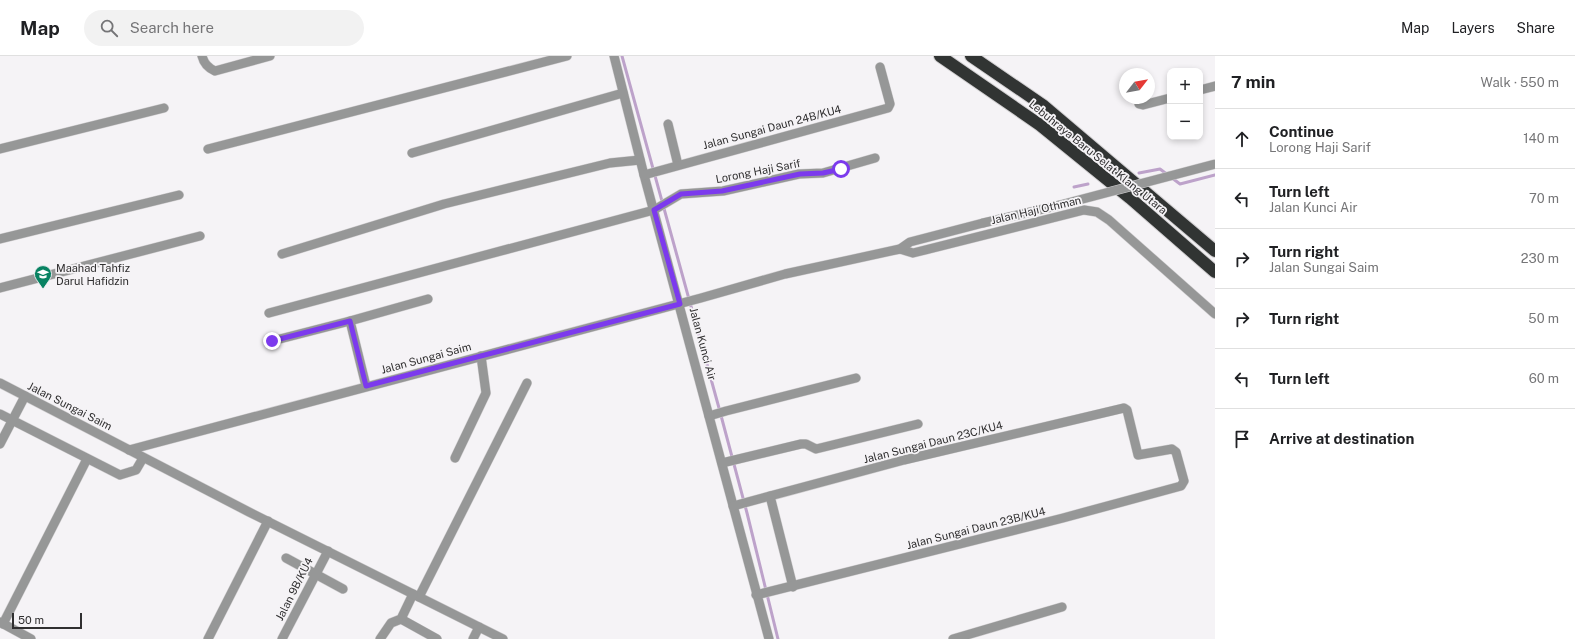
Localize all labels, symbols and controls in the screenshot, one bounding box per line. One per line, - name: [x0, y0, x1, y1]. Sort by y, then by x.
- search box: [84, 10, 364, 46]
- text: Map: [20, 17, 60, 39]
- icon: search: [98, 17, 120, 39]
- text: Search here: [130, 19, 214, 36]
- text: Map: [1401, 20, 1429, 36]
- text: Layers: [1451, 20, 1495, 36]
- text: Share: [1517, 20, 1555, 36]
- north arrow: [1119, 68, 1155, 104]
- map controls: [1167, 68, 1203, 140]
- button: +: [1167, 68, 1203, 104]
- text: 7 min: [1231, 72, 1275, 92]
- text: Walk · 550 m: [1481, 75, 1559, 90]
- street label: Lebuhraya Baru Selat Klang Utara: [1027, 98, 1169, 216]
- street label: Jalan Sungai Daun 24B/KU4: [701, 103, 843, 151]
- button: −: [1167, 104, 1203, 140]
- text: Continue: [1269, 123, 1334, 140]
- icon: ahead: [1231, 128, 1253, 150]
- text: 140 m: [1523, 131, 1559, 146]
- text: Lorong Haji Sarif: [1269, 140, 1371, 155]
- street label: Lorong Haji Sarif: [715, 157, 802, 185]
- route start: [832, 160, 850, 178]
- text: Turn left: [1269, 183, 1330, 200]
- icon: left: [1231, 188, 1253, 210]
- text: 70 m: [1529, 191, 1559, 206]
- street label: Jalan Haji Othman: [990, 194, 1082, 226]
- text: Jalan Kunci Air: [1269, 200, 1358, 215]
- text: Turn right: [1269, 243, 1339, 260]
- icon: right: [1231, 248, 1253, 270]
- text: 230 m: [1521, 251, 1559, 266]
- text: Jalan Sungai Saim: [1269, 260, 1379, 275]
- place label: Maahad Tahfiz Darul Hafidzin: [56, 262, 130, 287]
- school or university icon: Maahad Tahfiz Darul Hafidzin: [33, 264, 53, 289]
- street label: Jalan Kunci Air: [688, 306, 718, 382]
- icon: right: [1231, 308, 1253, 330]
- text: Turn right: [1269, 310, 1339, 327]
- text: 50 m: [1528, 311, 1559, 326]
- route end: [263, 332, 281, 350]
- street label: Jalan Sungai Saim: [380, 340, 472, 376]
- icon: left: [1231, 368, 1253, 390]
- text: Turn left: [1269, 370, 1330, 387]
- text: 60 m: [1529, 371, 1559, 386]
- street label: Jalan Sungai Saim: [26, 380, 114, 432]
- street label: Jalan Sungai Daun 23C/KU4: [862, 419, 1004, 465]
- icon: arrive: [1231, 428, 1253, 450]
- text: Arrive at destination: [1269, 430, 1414, 447]
- street label: Jalan Sungai Daun 23B/KU4: [905, 505, 1047, 551]
- street label: Jalan 9B/KU4: [273, 556, 315, 622]
- scale bar: [12, 611, 82, 630]
- text: 50 m: [18, 614, 44, 626]

